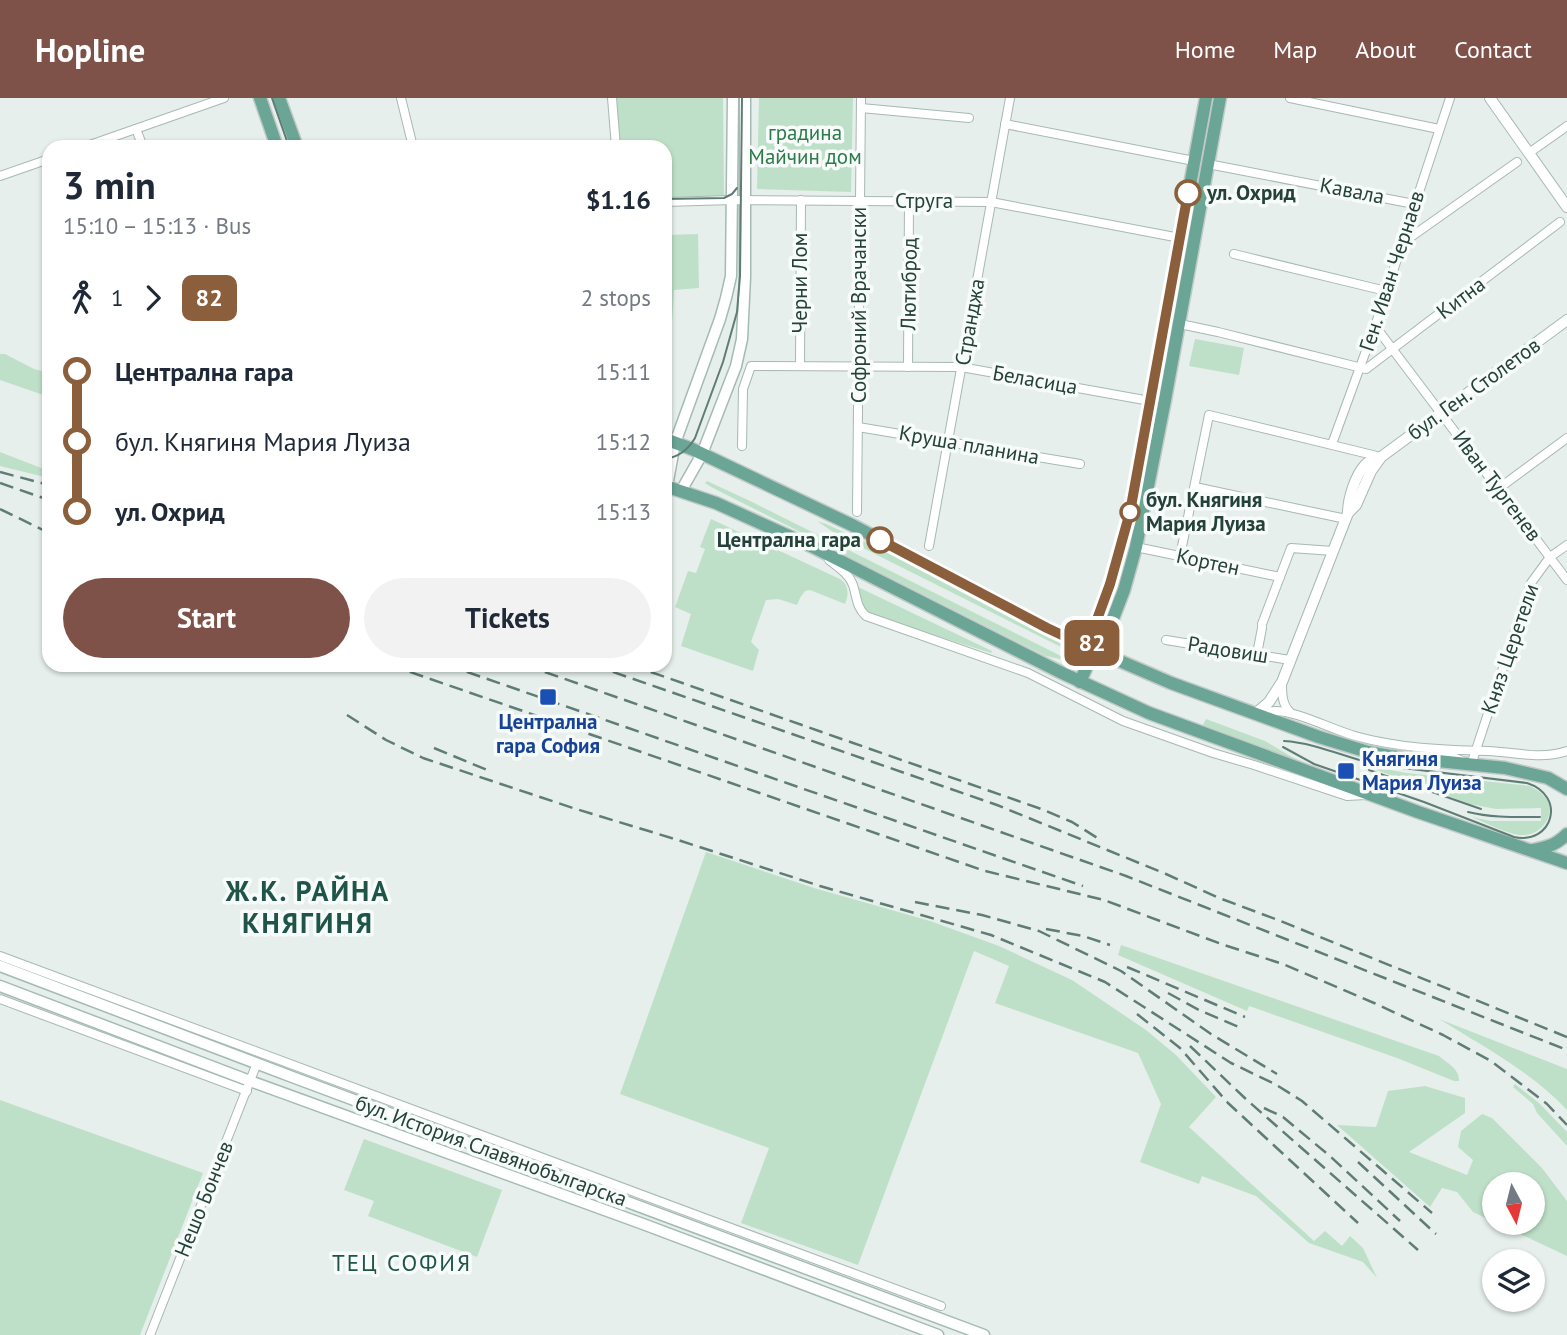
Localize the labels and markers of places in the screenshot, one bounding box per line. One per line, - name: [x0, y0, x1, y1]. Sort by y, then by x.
- place label: ул. Охрид: [1206, 179, 1296, 206]
- marker: ул. Охрид: [1175, 180, 1201, 206]
- place label: бул. Княгиня Мария Луиза: [1146, 486, 1266, 537]
- marker: бул. Княгиня Мария Луиза: [1120, 502, 1140, 522]
- place label: Централна гара: [717, 526, 861, 553]
- marker: Централна гара: [867, 527, 893, 553]
- marker: Централна гара София: [538, 687, 558, 707]
- place label: Централна гара София: [496, 708, 600, 759]
- place label: Княгиня Мария Луиза: [1362, 745, 1482, 796]
- marker: Княгиня Мария Луиза: [1336, 761, 1356, 781]

